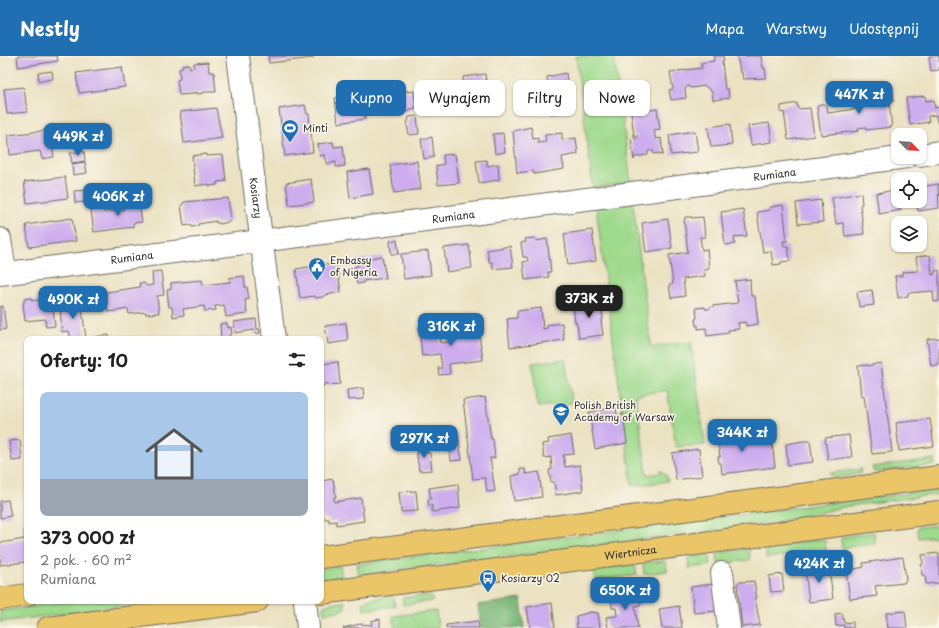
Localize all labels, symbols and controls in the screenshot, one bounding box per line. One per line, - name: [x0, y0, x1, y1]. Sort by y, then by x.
- text: Nestly: [20, 14, 80, 42]
- text: Mapa: [706, 18, 744, 39]
- text: Warstwy: [766, 18, 827, 39]
- text: Udostępnij: [849, 18, 919, 39]
- chip: Kupno: [336, 80, 406, 116]
- chip: Wynajem: [414, 80, 505, 116]
- chip: Filtry: [513, 80, 576, 116]
- chip: Nowe: [584, 80, 650, 116]
- pin: 447K zł: [822, 81, 896, 115]
- text: 447K zł: [834, 84, 884, 103]
- sports icon: Minti: [280, 118, 300, 143]
- place label: Minti: [303, 120, 328, 135]
- pin: 449K zł: [41, 123, 115, 157]
- text: 449K zł: [53, 126, 103, 145]
- north arrow: [891, 128, 927, 164]
- map controls: [891, 128, 927, 252]
- street label: Rumiana: [752, 164, 798, 184]
- button: locate: [891, 172, 927, 208]
- street label: Kosiarzy: [247, 176, 267, 219]
- pin: 406K zł: [81, 183, 155, 217]
- text: 406K zł: [92, 186, 144, 205]
- street label: Rumiana: [431, 206, 476, 226]
- button: layers: [891, 216, 927, 252]
- street label: Rumiana: [110, 247, 155, 267]
- place label: Embassy of Nigeria: [330, 252, 378, 279]
- public building icon: Embassy of Nigeria: [307, 256, 327, 281]
- pin: 373K zł: [552, 285, 626, 319]
- pin: 490K zł: [36, 286, 110, 320]
- text: 373K zł: [565, 288, 613, 307]
- text: 490K zł: [47, 289, 99, 308]
- pin: 316K zł: [414, 313, 488, 347]
- text: 316K zł: [427, 316, 475, 335]
- text: Oferty: 10: [40, 347, 128, 373]
- icon: filters: [286, 349, 308, 371]
- place label: Polish British Academy of Warsaw: [574, 397, 675, 425]
- school or university icon: Polish British Academy of Warsaw: [551, 401, 571, 426]
- icon: home: [138, 418, 210, 490]
- pin: 344K zł: [705, 419, 779, 453]
- text: 344K zł: [717, 422, 767, 441]
- pin: 297K zł: [387, 425, 461, 459]
- text: 297K zł: [400, 428, 448, 447]
- text: 373 000 zł: [40, 524, 134, 550]
- street label: Wiertnicza: [603, 541, 658, 563]
- text: 2 pok. · 60 m²: [40, 550, 132, 569]
- pin: 424K zł: [782, 550, 856, 584]
- text: 424K zł: [794, 553, 844, 572]
- bus stop icon: Kosiarzy 02: [478, 568, 498, 593]
- text: Rumiana: [40, 569, 96, 588]
- place label: Kosiarzy 02: [501, 570, 560, 585]
- pin: 650K zł: [588, 577, 662, 611]
- text: 650K zł: [599, 580, 651, 599]

